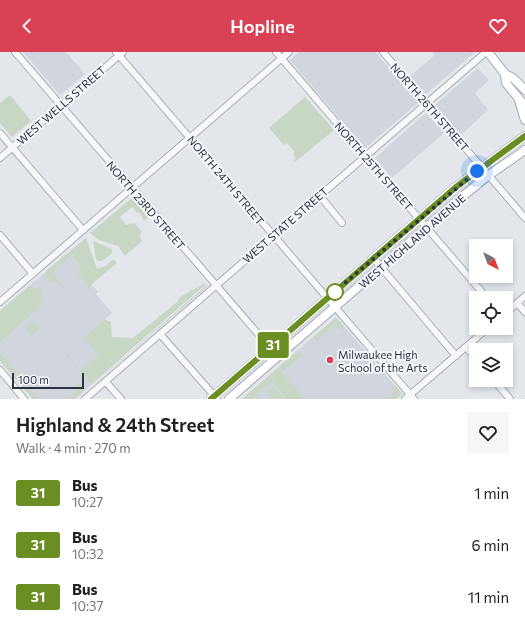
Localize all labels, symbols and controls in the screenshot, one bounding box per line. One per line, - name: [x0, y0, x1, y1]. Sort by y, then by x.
- icon: back: [16, 15, 38, 37]
- text: Hopline: [230, 15, 295, 37]
- icon: heart: [487, 15, 509, 37]
- street label: NORTH 26TH STREET: [388, 60, 472, 154]
- street label: WEST WELLS STREET: [14, 63, 108, 147]
- street label: NORTH 25TH STREET: [332, 119, 416, 213]
- street label: NORTH 24TH STREET: [185, 133, 267, 227]
- street label: NORTH 23RD STREET: [104, 158, 188, 252]
- your location: [467, 161, 487, 181]
- street label: WEST STATE STREET: [240, 184, 330, 266]
- street label: WEST HIGHLAND AVENUE: [356, 191, 468, 291]
- north arrow: [469, 239, 513, 283]
- map controls: [469, 239, 513, 387]
- unlabelled marker: [326, 283, 344, 301]
- button: locate: [469, 291, 513, 335]
- line badge: 31: [255, 332, 291, 358]
- text: 31: [266, 336, 280, 353]
- button: layers: [469, 343, 513, 387]
- place label: Milwaukee High School of the Arts: [338, 348, 427, 374]
- marker: Milwaukee High School of the Arts: [325, 355, 335, 365]
- scale bar: [12, 371, 84, 390]
- text: 100 m: [18, 373, 49, 386]
- button: heart: [467, 412, 509, 454]
- text: Highland & 24th Street: [16, 413, 214, 436]
- text: Walk · 4 min · 270 m: [16, 440, 131, 456]
- text: Bus: [72, 476, 97, 494]
- text: 31: [31, 484, 45, 501]
- text: 1 min: [474, 484, 509, 502]
- text: 10:27: [72, 494, 103, 510]
- text: Bus: [72, 528, 97, 546]
- text: 31: [31, 536, 45, 553]
- text: 6 min: [471, 536, 509, 554]
- text: 10:32: [72, 546, 104, 562]
- text: Bus: [72, 580, 97, 598]
- text: 31: [31, 588, 45, 605]
- text: 11 min: [468, 588, 509, 606]
- text: 10:37: [72, 598, 103, 614]

